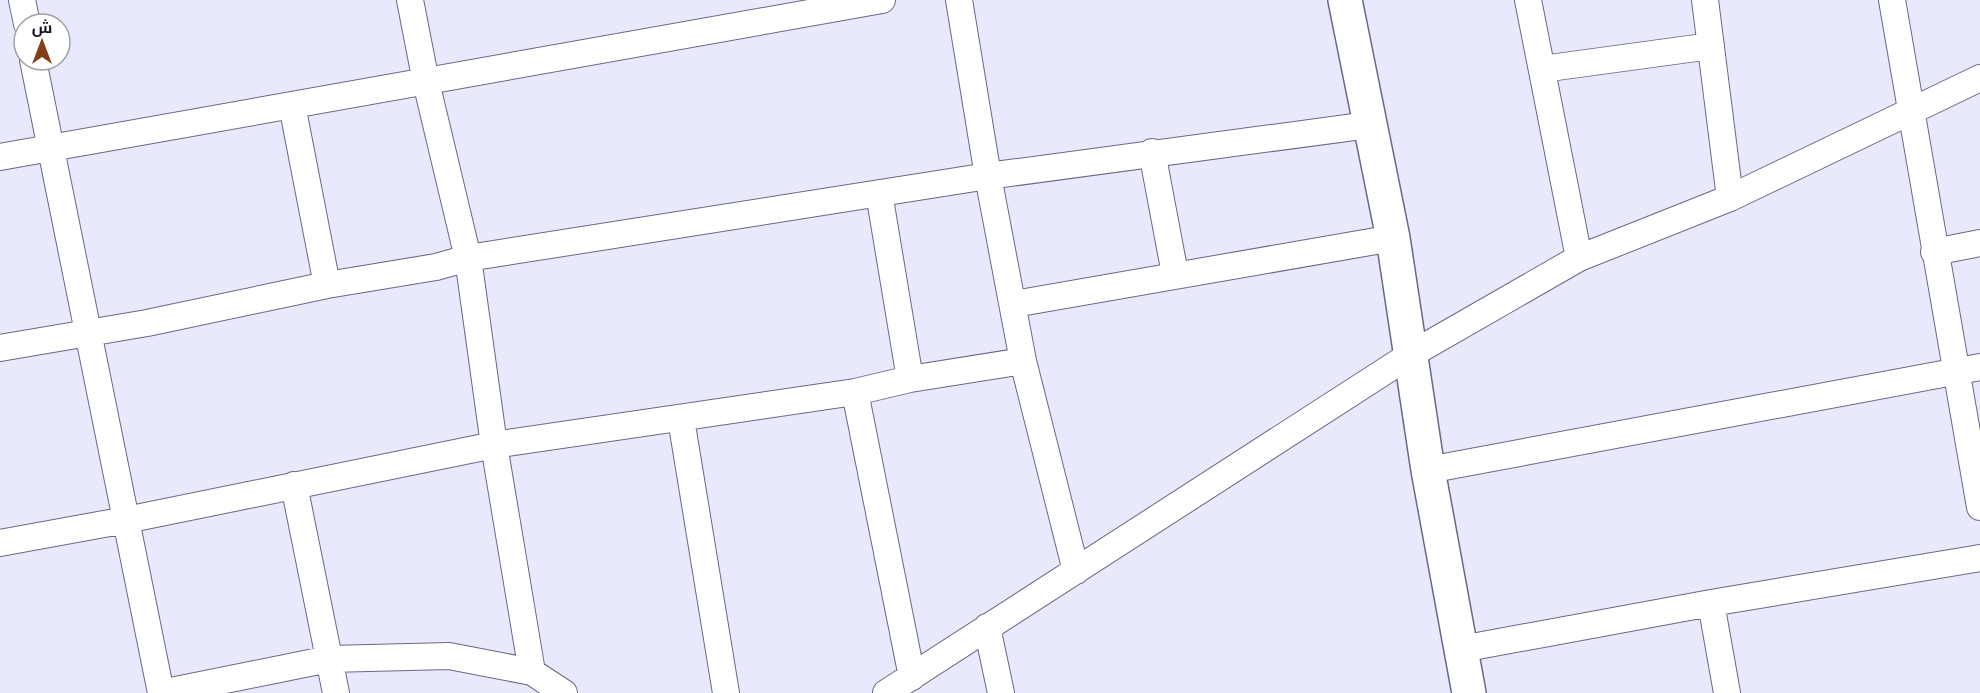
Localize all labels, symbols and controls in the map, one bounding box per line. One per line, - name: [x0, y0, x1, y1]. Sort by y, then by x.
- north arrow: [12, 12, 72, 72]
- text: ش: [32, 16, 52, 38]

